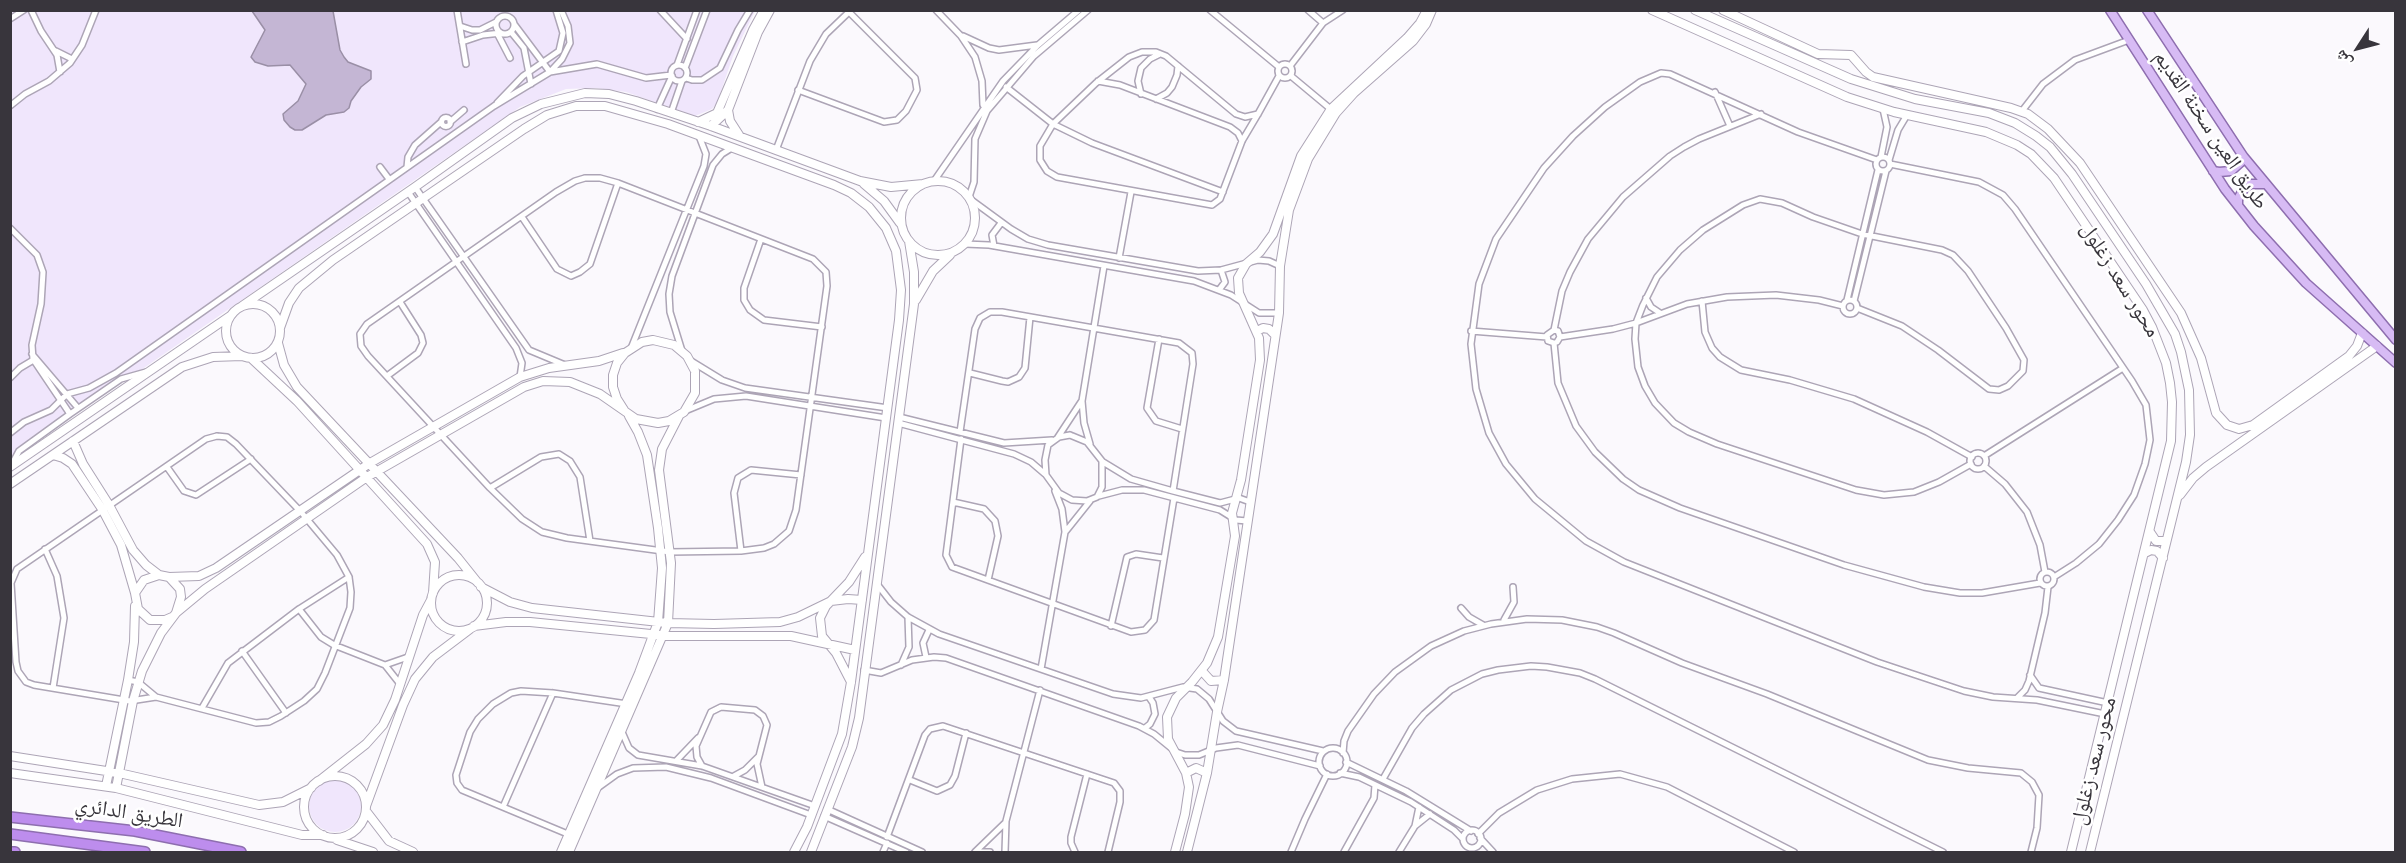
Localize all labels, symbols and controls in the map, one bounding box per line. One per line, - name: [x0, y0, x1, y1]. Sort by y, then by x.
- north arrow: [2328, 18, 2388, 78]
- street label: طريق العين سخنة القديم: [2148, 46, 2274, 214]
- text: ش: [2330, 46, 2356, 71]
- street label: محور سعد زغلول: [2075, 218, 2165, 342]
- street label: محور سعد زغلول: [2066, 695, 2122, 827]
- street label: الطريق الدائري: [73, 792, 185, 834]

